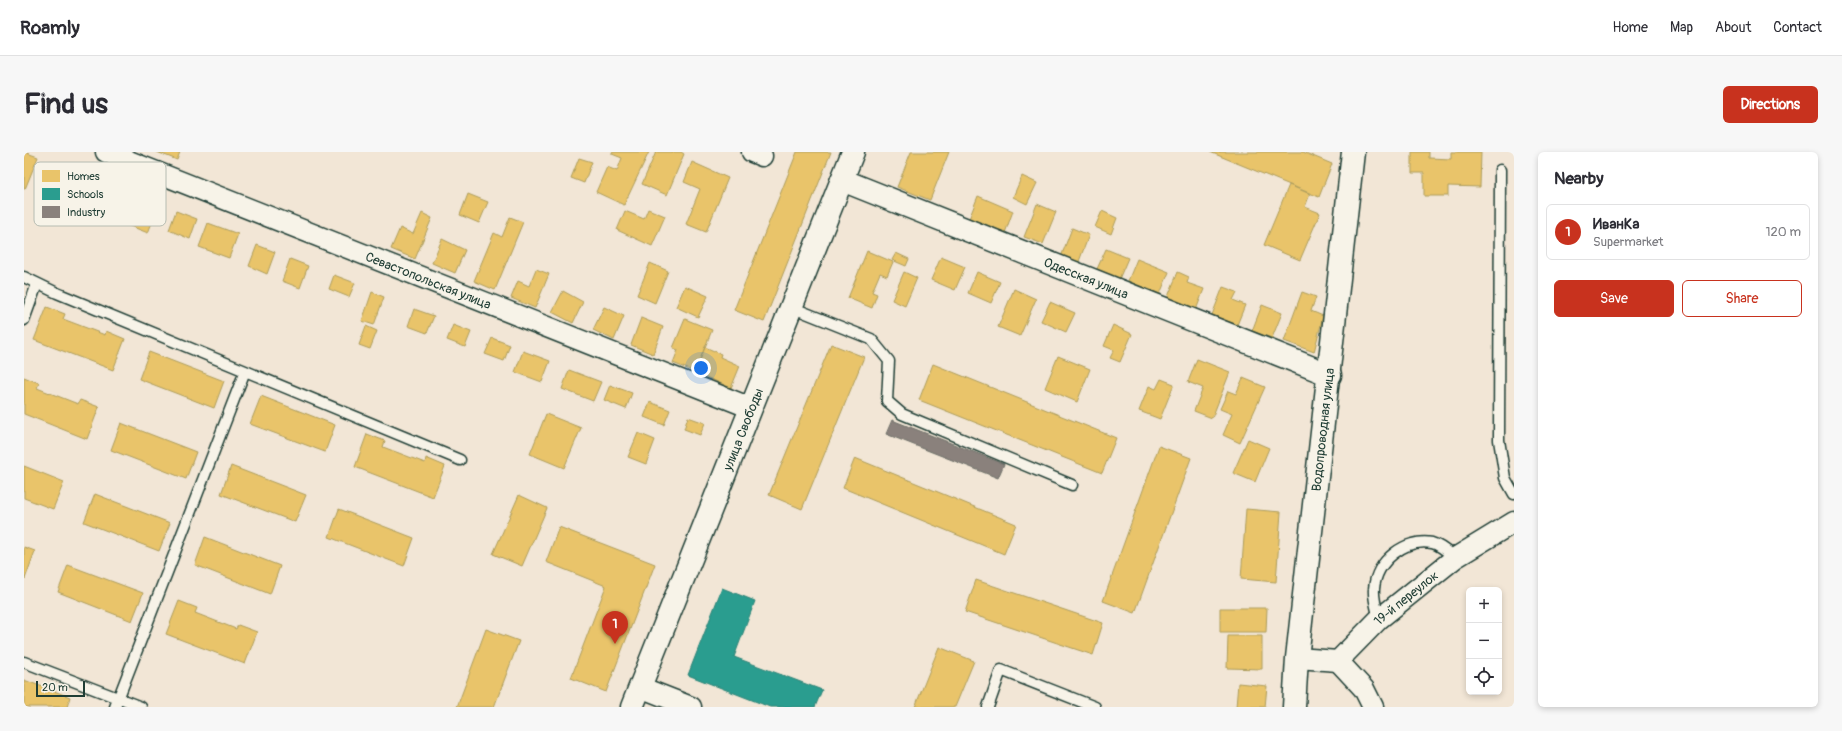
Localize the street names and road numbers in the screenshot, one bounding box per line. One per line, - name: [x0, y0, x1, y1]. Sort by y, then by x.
- street label: Севастопольская улица: [363, 249, 493, 313]
- street label: Одесская улица: [1041, 254, 1131, 303]
- street label: Водопроводная улица: [1309, 367, 1338, 492]
- street label: улица Свободы: [720, 386, 767, 474]
- street label: 19-й переулок: [1371, 568, 1442, 629]

